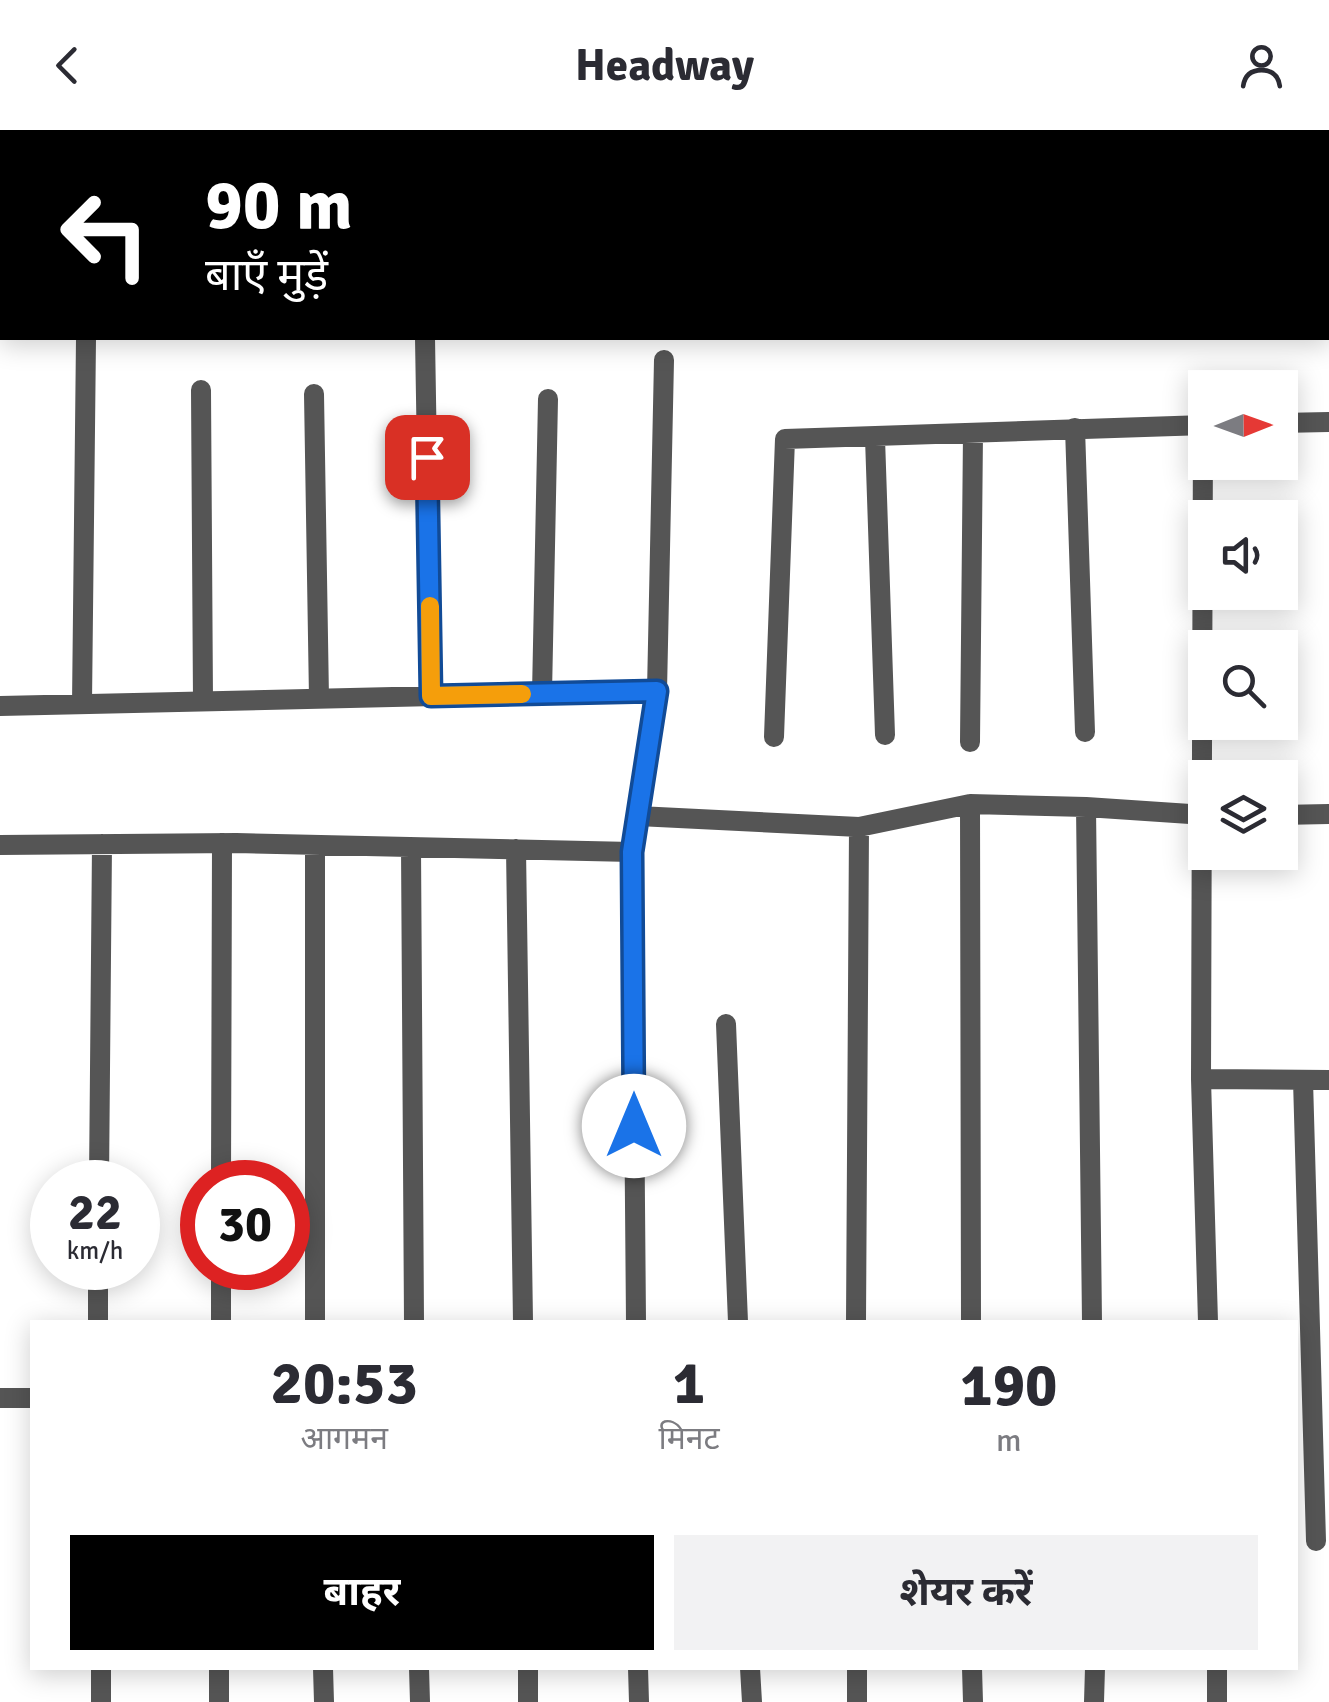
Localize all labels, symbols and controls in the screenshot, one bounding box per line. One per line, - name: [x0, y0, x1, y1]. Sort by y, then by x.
- icon: back: [40, 38, 95, 93]
- text: Headway: [575, 38, 754, 93]
- icon: person: [1234, 38, 1289, 93]
- text: 90 m: [205, 162, 353, 248]
- icon: left: [40, 170, 170, 300]
- text: बाएँ मुड़ें: [205, 248, 328, 303]
- north arrow: [1188, 370, 1298, 480]
- map controls: [1188, 370, 1298, 870]
- pin: [385, 415, 470, 500]
- icon: arrive: [400, 430, 455, 485]
- button: sound: [1188, 500, 1298, 610]
- button: search: [1188, 630, 1298, 740]
- button: layers: [1188, 760, 1298, 870]
- position arrow: [582, 1074, 686, 1178]
- speed limit sign: 30: [180, 1160, 310, 1290]
- text: 22: [68, 1182, 122, 1244]
- text: km/h: [67, 1235, 123, 1266]
- text: 20:53: [271, 1347, 418, 1421]
- text: 1: [673, 1347, 705, 1421]
- text: 190: [960, 1349, 1057, 1423]
- text: आगमन: [300, 1419, 388, 1458]
- text: मिनट: [658, 1419, 720, 1458]
- text: m: [996, 1421, 1022, 1460]
- button: बाहर: [70, 1535, 654, 1650]
- button: शेयर करें: [674, 1535, 1258, 1650]

